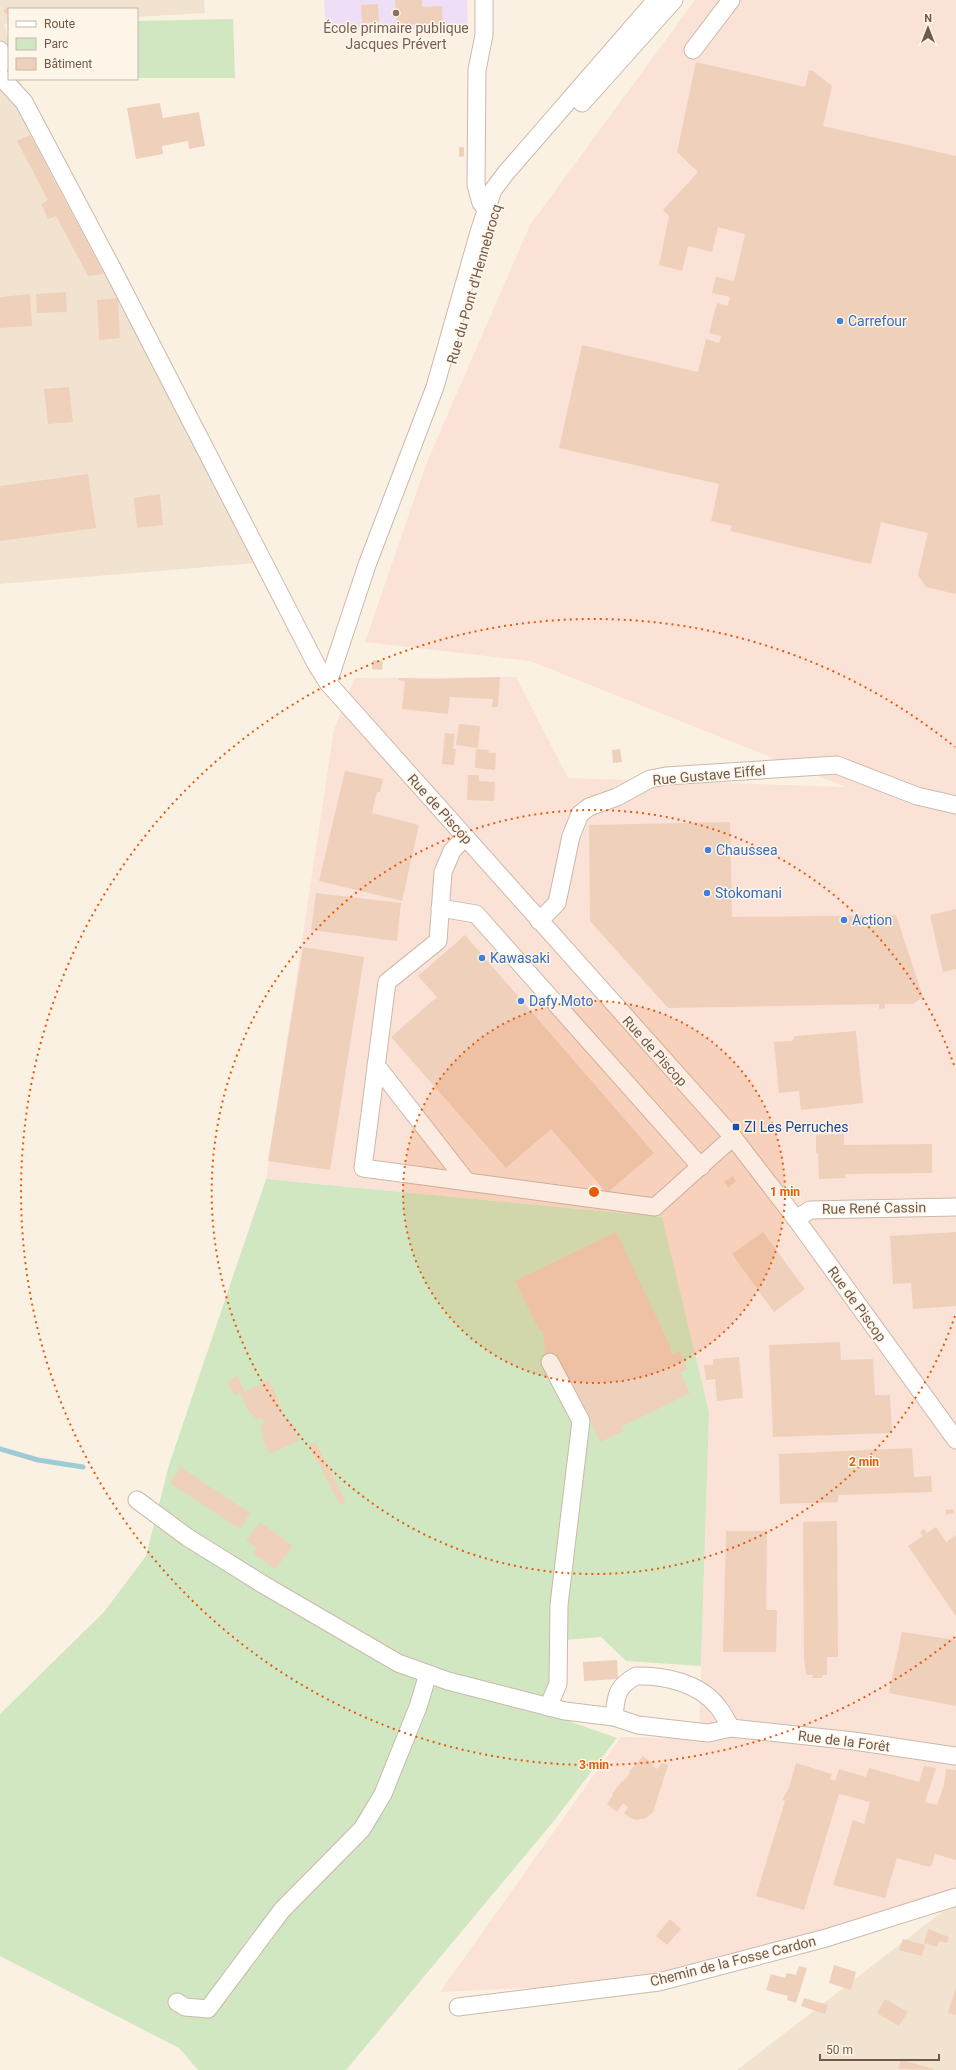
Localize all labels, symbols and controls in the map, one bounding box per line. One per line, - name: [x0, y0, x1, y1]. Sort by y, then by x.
- legend: [8, 8, 138, 80]
- marker: École primaire publique Jacques Prévert: [391, 8, 401, 18]
- north arrow: [908, 8, 948, 48]
- text: N: [924, 12, 932, 25]
- text: Route: [44, 17, 75, 31]
- place label: École primaire publique Jacques Prévert: [323, 19, 469, 52]
- text: Parc: [44, 37, 68, 51]
- text: Bâtiment: [44, 57, 92, 71]
- street label: Rue du Pont d'Hennebrocq: [444, 202, 504, 366]
- place label: Carrefour: [848, 313, 907, 329]
- marker: Carrefour: [835, 316, 845, 326]
- street label: Rue Gustave Eiffel: [652, 762, 766, 788]
- street label: Rue de Piscop: [404, 771, 476, 847]
- place label: Chaussea: [716, 842, 778, 858]
- marker: Chaussea: [703, 845, 713, 855]
- place label: Stokomani: [715, 885, 782, 901]
- marker: Stokomani: [702, 888, 712, 898]
- place label: Action: [852, 912, 892, 928]
- marker: Action: [839, 915, 849, 925]
- place label: Kawasaki: [490, 950, 550, 966]
- marker: Kawasaki: [477, 953, 487, 963]
- place label: Dafy Moto: [529, 993, 593, 1009]
- marker: Dafy Moto: [516, 996, 526, 1006]
- street label: Rue de Piscop: [619, 1013, 691, 1089]
- place label: ZI Les Perruches: [744, 1119, 848, 1135]
- marker: ZI Les Perruches: [731, 1122, 741, 1132]
- centre of rings: [587, 1185, 601, 1199]
- text: 1 min: [770, 1185, 800, 1199]
- street label: Rue René Cassin: [822, 1199, 926, 1217]
- street label: Rue de Piscop: [824, 1263, 890, 1345]
- text: 2 min: [849, 1455, 879, 1469]
- street label: Rue de la Forêt: [797, 1727, 891, 1755]
- text: 3 min: [579, 1758, 609, 1772]
- street label: Chemin de la Fosse Cardon: [648, 1933, 818, 1989]
- scale bar: [820, 2036, 939, 2062]
- text: 50 m: [826, 2043, 853, 2057]

